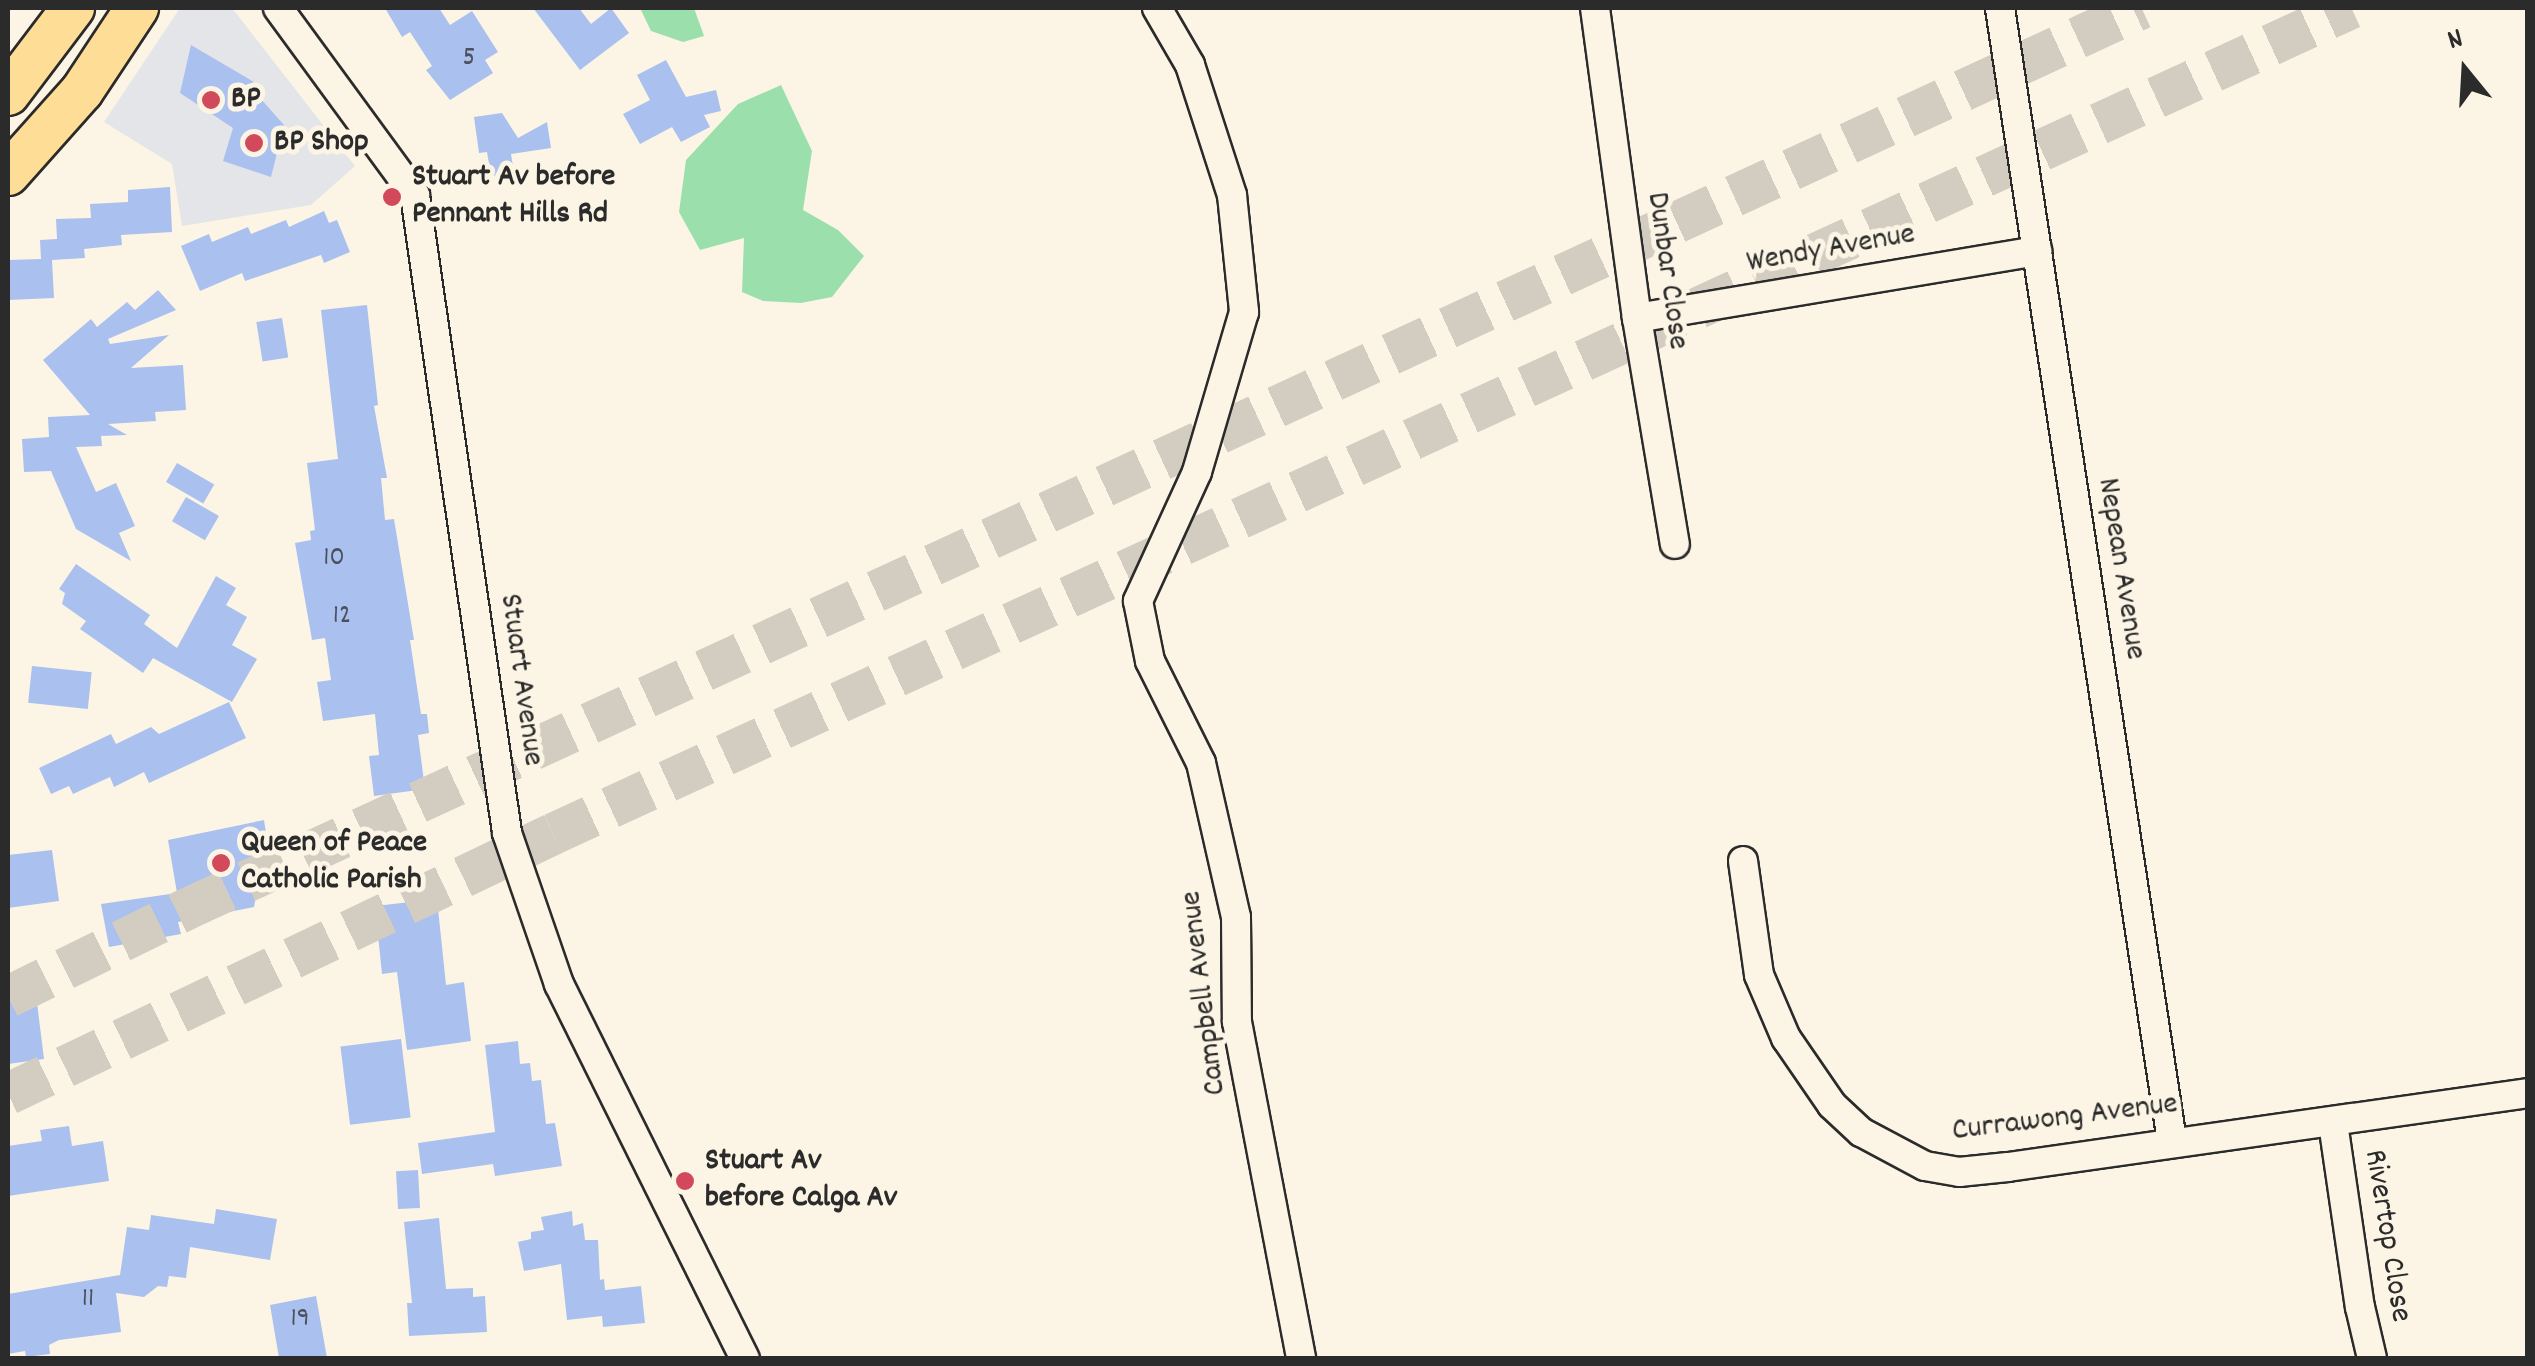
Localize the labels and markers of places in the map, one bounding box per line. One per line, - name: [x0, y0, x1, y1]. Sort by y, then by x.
- place label: BP: [231, 81, 261, 119]
- marker: BP: [200, 89, 222, 111]
- place label: BP Shop: [274, 124, 369, 162]
- marker: BP Shop: [243, 132, 265, 154]
- place label: Stuart Av before Pennant Hills Rd: [412, 160, 615, 235]
- marker: Stuart Av before Pennant Hills Rd: [381, 186, 403, 208]
- place label: Queen of Peace Catholic Parish: [241, 826, 427, 901]
- marker: Queen of Peace Catholic Parish: [210, 852, 232, 874]
- place label: Stuart Av before Calga Av: [705, 1144, 897, 1219]
- marker: Stuart Av before Calga Av: [674, 1170, 696, 1192]

